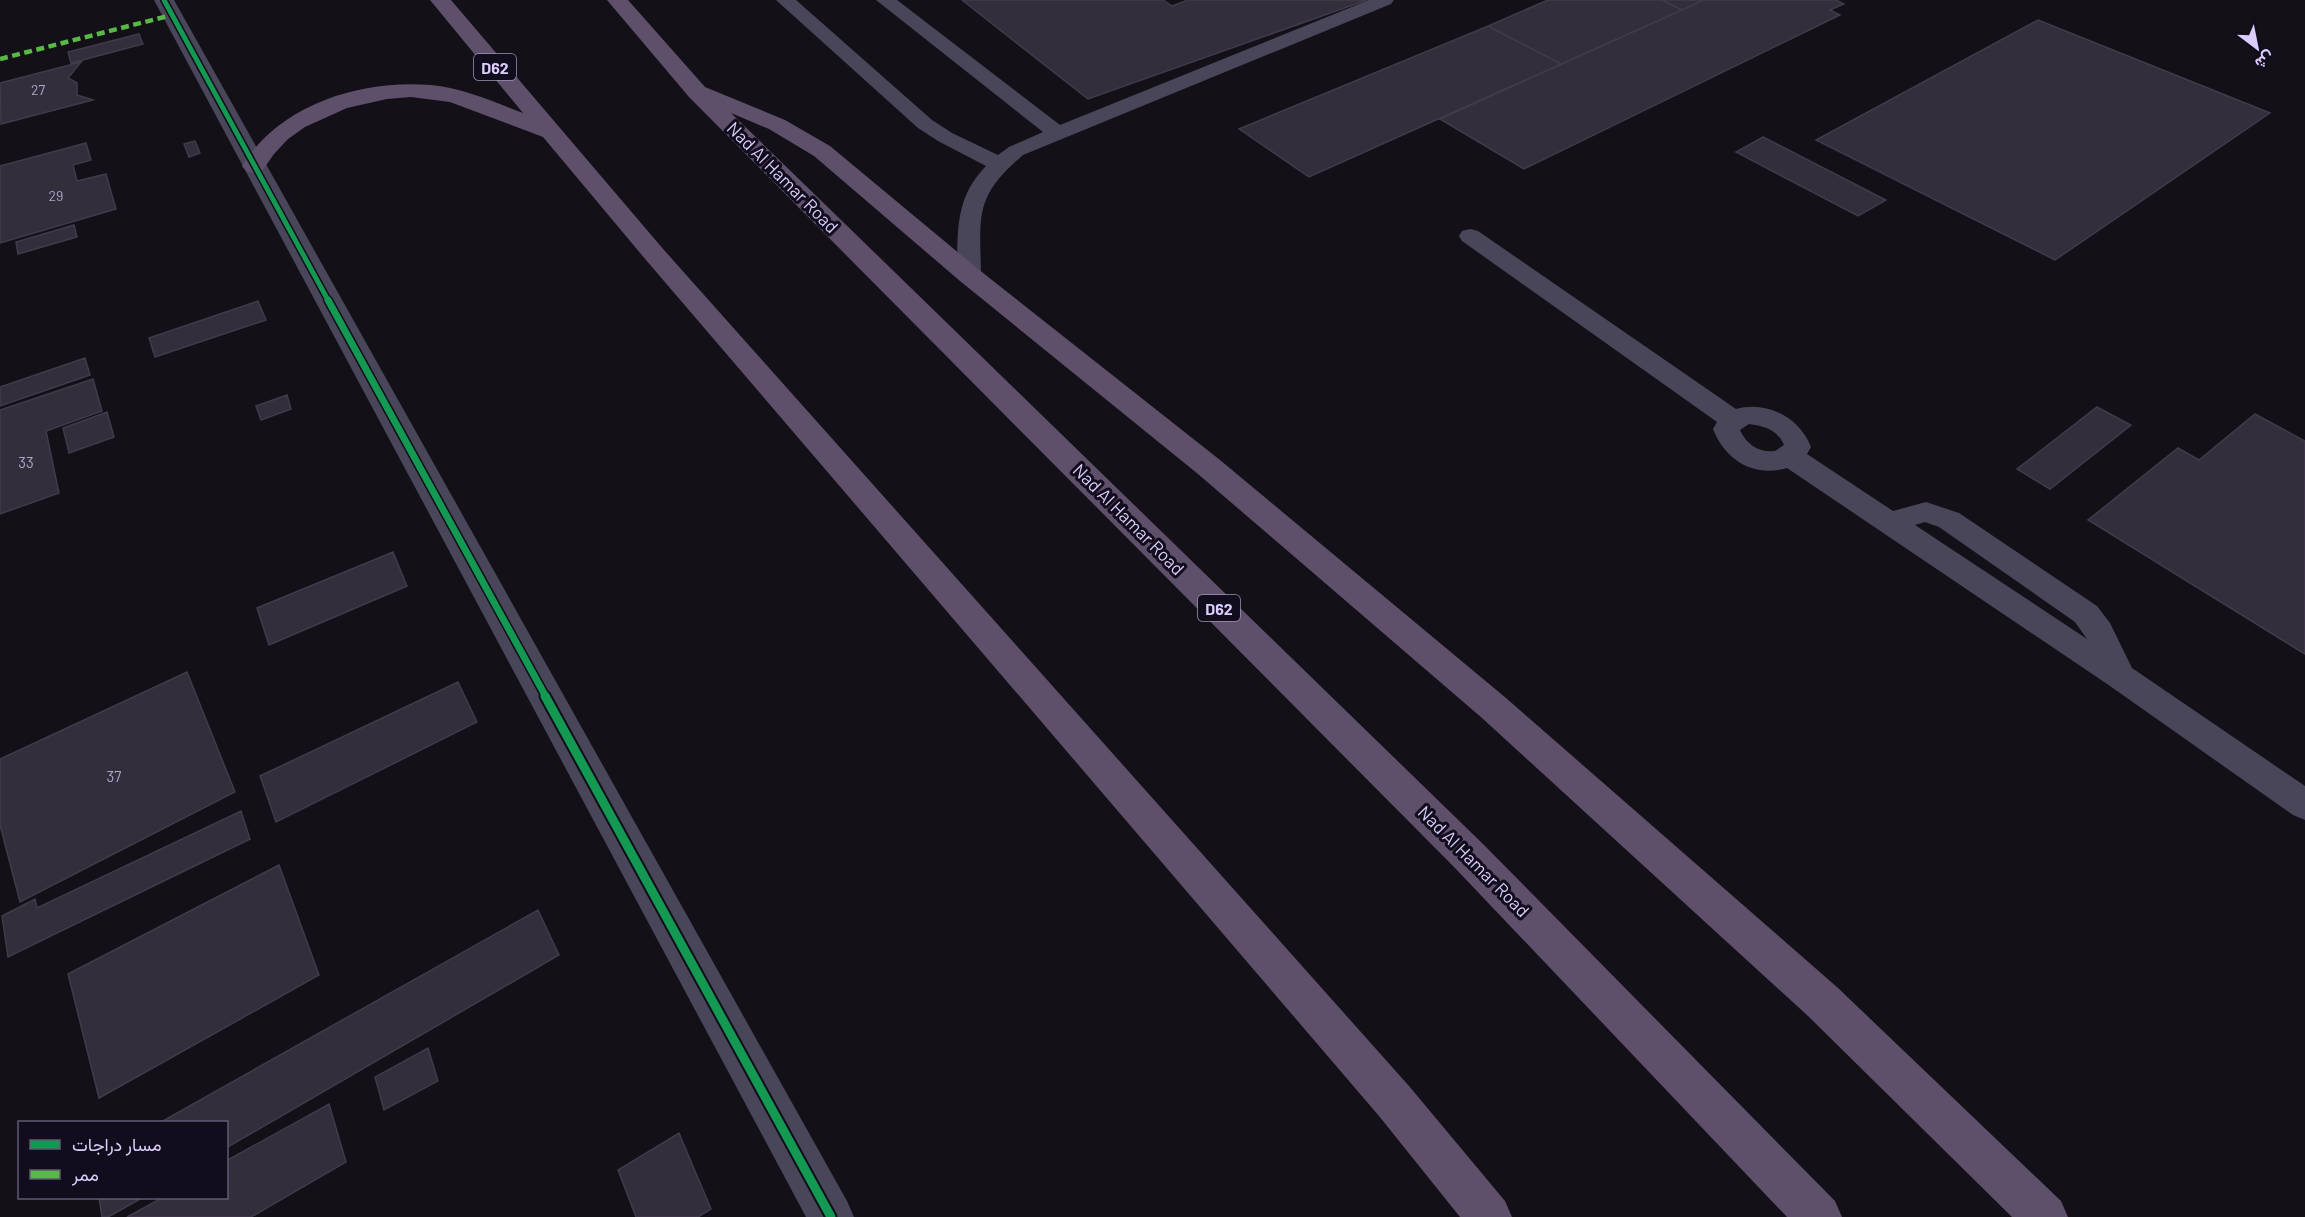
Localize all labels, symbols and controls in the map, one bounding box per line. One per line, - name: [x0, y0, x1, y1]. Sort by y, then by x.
- north arrow: [2227, 18, 2287, 78]
- text: ش: [2251, 47, 2278, 74]
- road number: D62: [474, 54, 516, 80]
- house number: 27: [31, 81, 45, 98]
- street label: Nad Al Hamar Road: [723, 117, 843, 237]
- house number: 29: [49, 187, 63, 204]
- house number: 33: [18, 453, 34, 471]
- street label: Nad Al Hamar Road: [1069, 459, 1189, 579]
- road number: D62: [1198, 595, 1240, 621]
- house number: 37: [107, 767, 121, 785]
- street label: Nad Al Hamar Road: [1414, 801, 1534, 921]
- legend: [18, 1121, 228, 1199]
- text: مسار دراجات: [72, 1133, 162, 1156]
- text: ممر: [71, 1163, 99, 1186]

